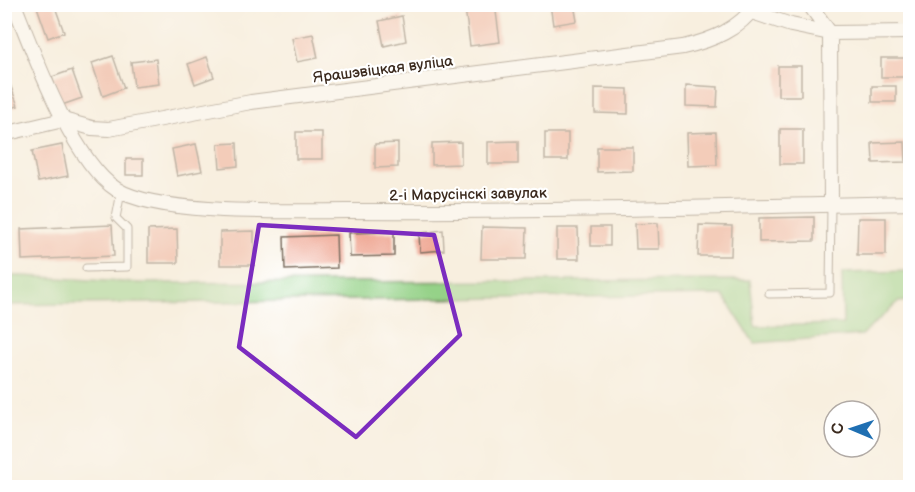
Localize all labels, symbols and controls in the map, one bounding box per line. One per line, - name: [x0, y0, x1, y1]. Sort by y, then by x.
- street label: Ярашэвіцкая вуліца: [312, 51, 454, 88]
- street label: 2-і Марусінскі завулак: [389, 184, 547, 205]
- north arrow: [822, 399, 882, 459]
- text: С: [829, 423, 848, 434]

